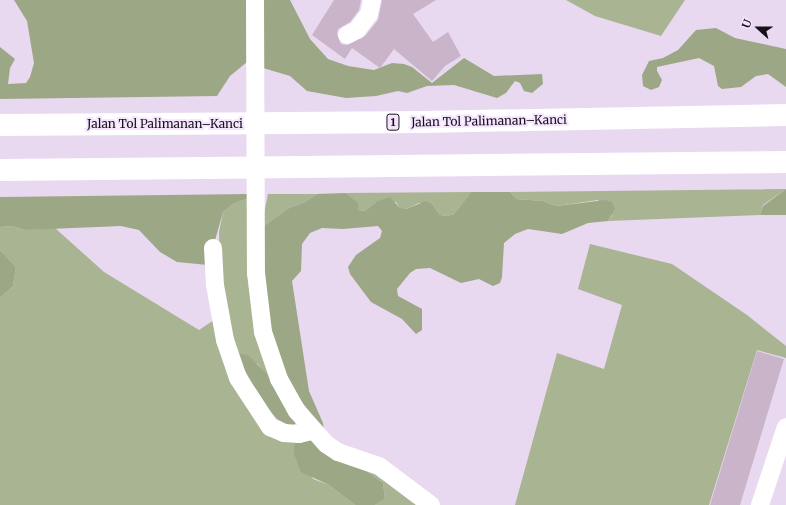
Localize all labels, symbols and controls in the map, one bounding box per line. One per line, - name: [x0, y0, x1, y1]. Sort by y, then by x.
- north arrow: [738, 8, 778, 48]
- text: U: [739, 17, 755, 30]
- street label: Jalan Tol Palimanan–Kanci: [411, 112, 567, 130]
- road number: 1: [386, 113, 400, 131]
- street label: Jalan Tol Palimanan–Kanci: [87, 117, 243, 131]

